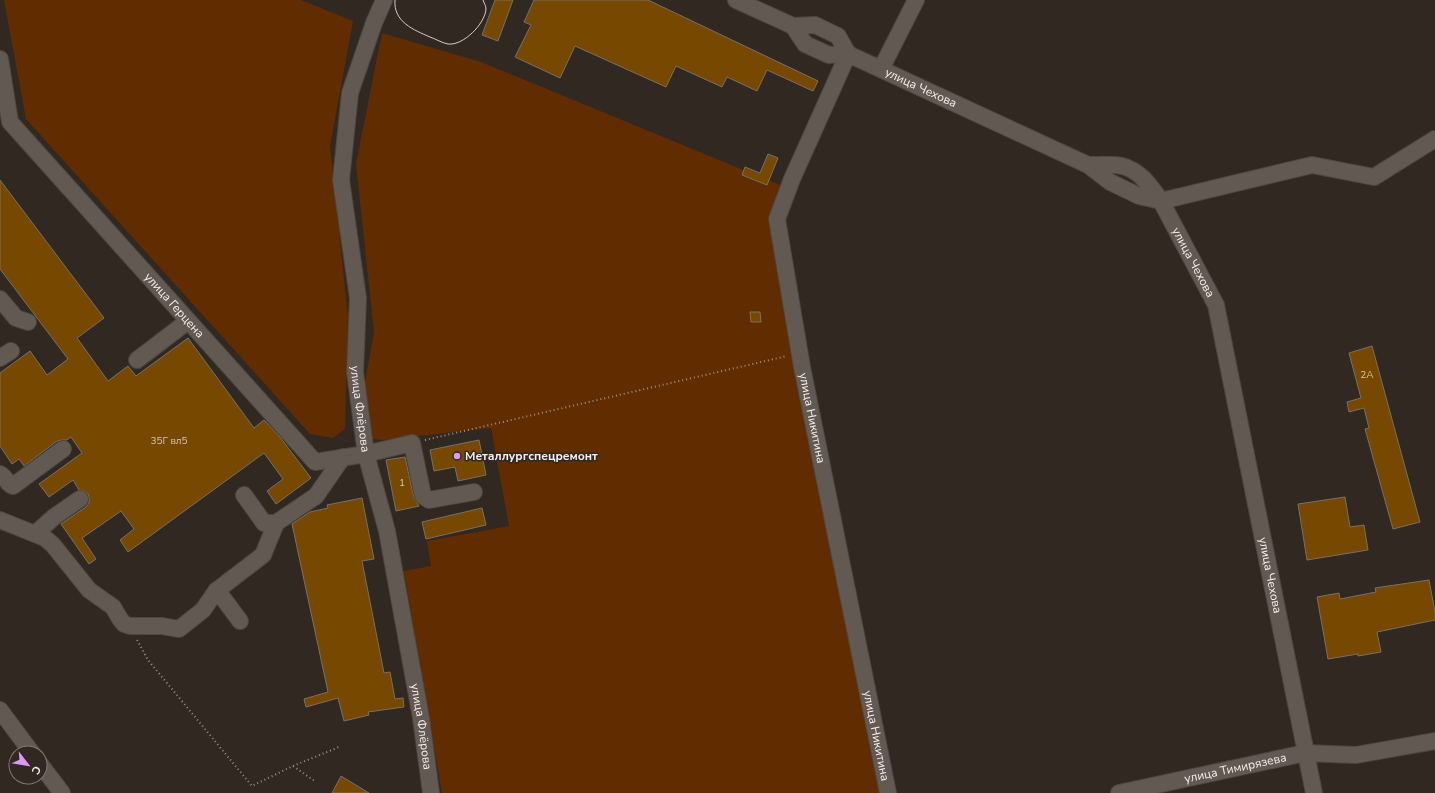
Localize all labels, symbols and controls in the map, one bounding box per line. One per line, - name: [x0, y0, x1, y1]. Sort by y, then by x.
- street label: улица Чехова: [882, 64, 959, 111]
- street label: улица Чехова: [1168, 224, 1219, 300]
- street label: улица Герцена: [141, 269, 208, 341]
- street label: улица Флёрова: [347, 365, 374, 453]
- house number: 2А: [1360, 368, 1374, 382]
- street label: улица Никитина: [795, 371, 829, 465]
- house number: 35Г вл5: [150, 434, 188, 448]
- place label: Металлургспецремонт: [465, 448, 598, 464]
- marker: Металлургспецремонт: [452, 451, 462, 461]
- house number: 1: [399, 476, 405, 490]
- street label: улица Чехова: [1255, 536, 1286, 615]
- street label: улица Флёрова: [407, 682, 436, 771]
- street label: улица Никитина: [859, 689, 893, 782]
- north arrow: [8, 745, 48, 785]
- street label: улица Тимирязева: [1183, 749, 1288, 787]
- text: С: [28, 763, 44, 777]

